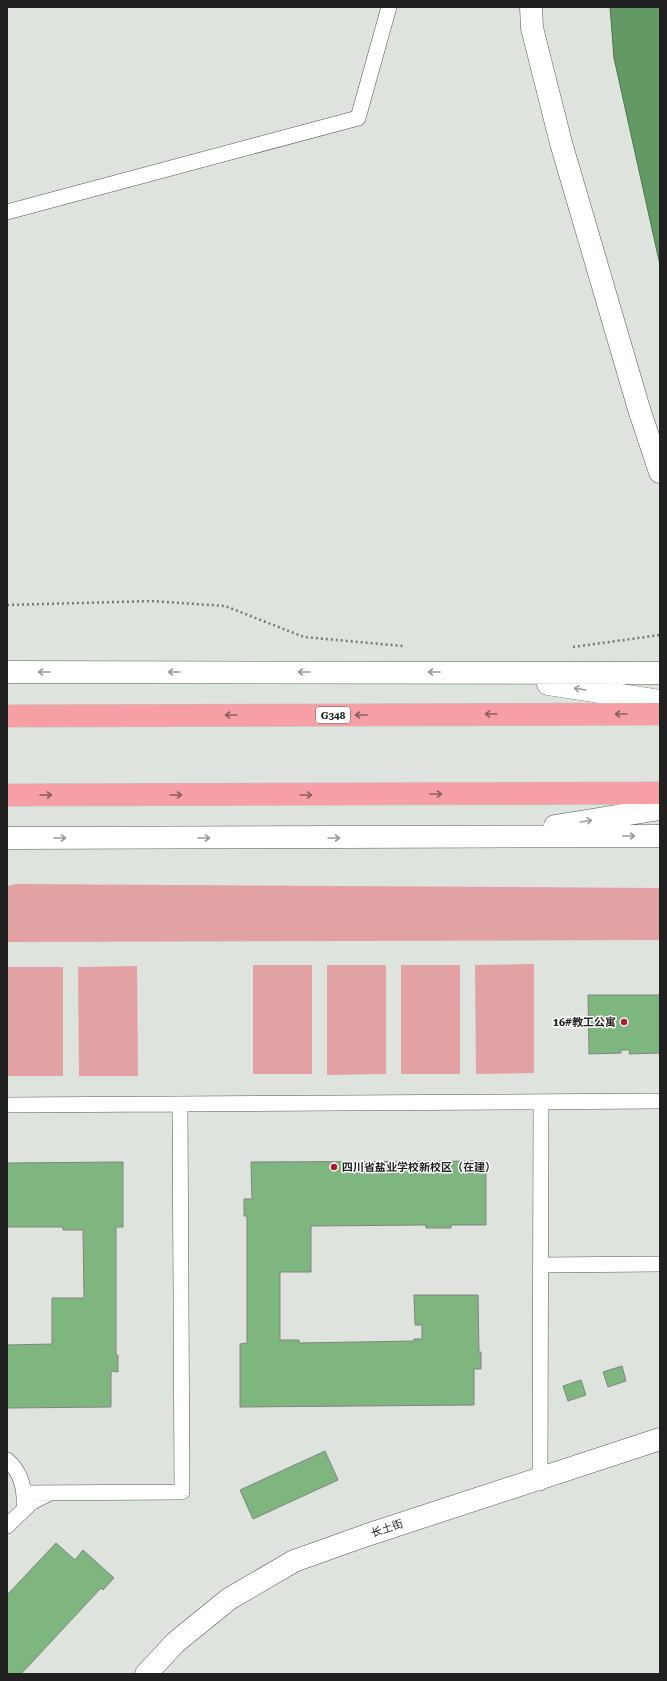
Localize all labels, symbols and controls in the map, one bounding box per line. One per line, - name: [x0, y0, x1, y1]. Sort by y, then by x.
- one-way arrow: [38, 668, 51, 676]
- one-way arrow: [168, 668, 181, 676]
- one-way arrow: [298, 668, 311, 676]
- one-way arrow: [428, 668, 441, 676]
- one-way arrow: [574, 685, 587, 693]
- road number: G348: [316, 707, 350, 723]
- one-way arrow: [485, 710, 498, 718]
- one-way arrow: [615, 710, 628, 718]
- one-way arrow: [225, 711, 238, 719]
- one-way arrow: [355, 711, 368, 719]
- one-way arrow: [429, 790, 442, 798]
- one-way arrow: [39, 791, 52, 799]
- one-way arrow: [169, 791, 182, 799]
- one-way arrow: [299, 791, 312, 798]
- one-way arrow: [579, 817, 592, 825]
- one-way arrow: [622, 832, 635, 840]
- one-way arrow: [53, 834, 66, 842]
- one-way arrow: [197, 834, 210, 842]
- one-way arrow: [327, 834, 340, 841]
- place label: 16#教工公寓: [553, 1016, 616, 1029]
- marker: 16#教工公寓: [619, 1017, 629, 1027]
- place label: 四川省盐业学校新校区（在建）: [342, 1161, 496, 1174]
- marker: 四川省盐业学校新校区（在建）: [329, 1162, 339, 1172]
- street label: 长土街: [369, 1517, 405, 1540]

